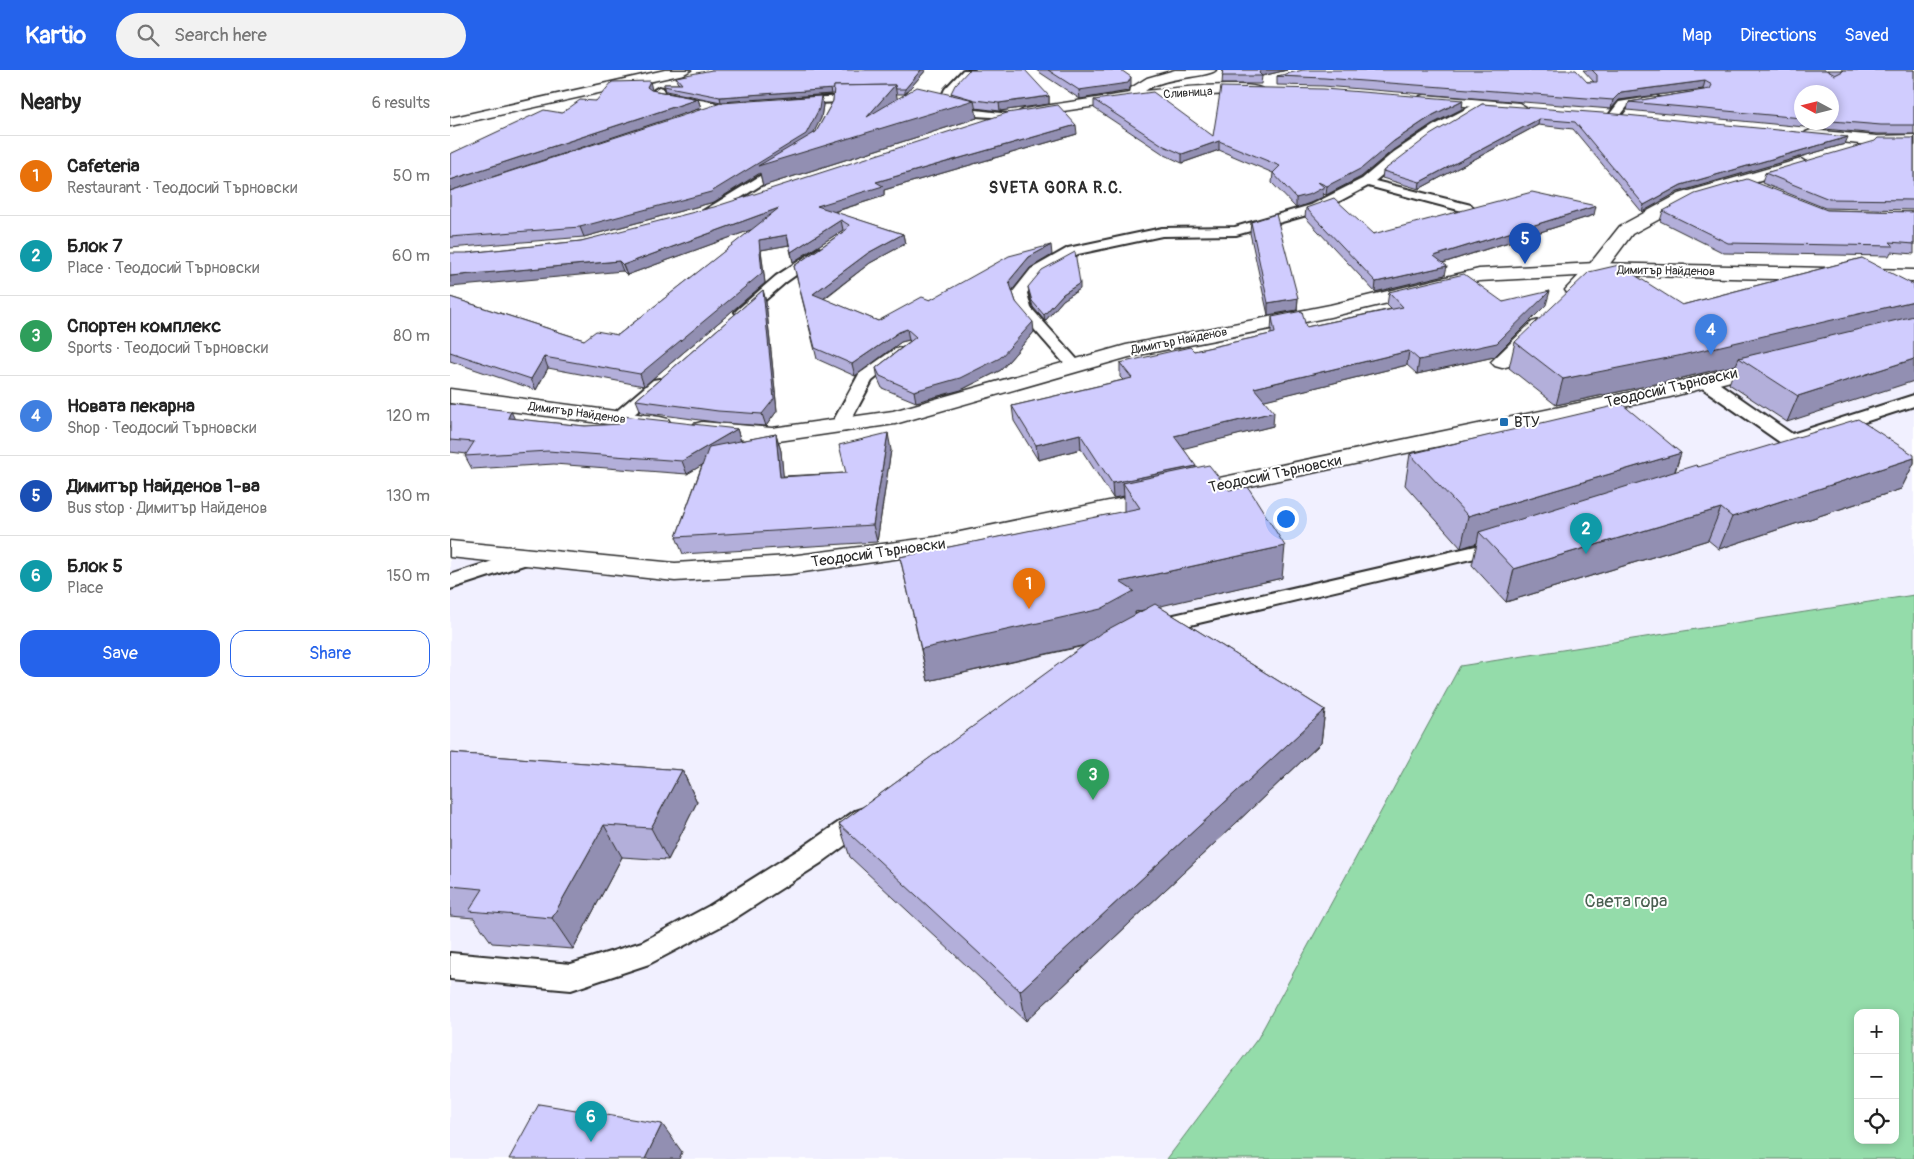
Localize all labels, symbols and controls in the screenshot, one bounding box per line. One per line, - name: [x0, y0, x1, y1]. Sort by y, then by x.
- search box: [116, 13, 466, 58]
- text: Kartio: [25, 21, 86, 50]
- icon: search: [134, 21, 162, 49]
- text: Search here: [174, 23, 267, 47]
- text: Map: [1682, 24, 1712, 47]
- text: Directions: [1740, 24, 1816, 47]
- text: Saved: [1844, 24, 1889, 47]
- street label: Сливница: [1163, 84, 1214, 102]
- north arrow: [1794, 85, 1839, 130]
- text: Nearby: [20, 89, 81, 116]
- text: 6 results: [372, 93, 430, 113]
- text: Cafeteria: [67, 154, 140, 178]
- text: 1: [33, 166, 39, 186]
- text: 50 m: [393, 166, 430, 186]
- text: Restaurant · Теодосий Търновски: [67, 178, 297, 198]
- district label: SVETA GORA R.C.: [989, 178, 1123, 198]
- pin: 5: [1509, 223, 1541, 264]
- text: Блок 7: [67, 234, 123, 258]
- text: 2: [32, 246, 40, 266]
- text: 60 m: [392, 246, 430, 266]
- text: Place · Теодосий Търновски: [67, 258, 259, 278]
- street label: Димитър Найденов: [1616, 263, 1715, 279]
- text: Спортен комплекс: [67, 314, 221, 338]
- pin: 4: [1695, 314, 1727, 355]
- street label: Димитър Найденов: [1129, 324, 1229, 358]
- text: 3: [32, 326, 40, 346]
- text: 80 m: [393, 326, 430, 346]
- text: Sports · Теодосий Търновски: [67, 338, 268, 358]
- street label: Теодосий Търновски: [1603, 363, 1739, 412]
- text: Новата пекарна: [67, 394, 195, 418]
- street label: Димитър Найденов: [526, 399, 627, 427]
- text: 4: [31, 406, 41, 426]
- text: 120 m: [386, 406, 430, 426]
- place label: ВТУ: [1514, 413, 1540, 432]
- marker: ВТУ: [1498, 416, 1510, 428]
- text: Shop · Теодосий Търновски: [67, 418, 257, 438]
- street label: Теодосий Търновски: [1207, 451, 1343, 497]
- text: Димитър Найденов 1-ва: [67, 474, 260, 498]
- text: 5: [32, 486, 40, 506]
- text: 130 m: [386, 486, 430, 506]
- text: Bus stop · Димитър Найденов: [67, 498, 267, 518]
- your location: [1273, 506, 1299, 532]
- pin: 2: [1570, 513, 1602, 554]
- street label: Теодосий Търновски: [810, 534, 947, 572]
- text: Блок 5: [67, 554, 123, 578]
- text: 6: [31, 566, 41, 586]
- text: 150 m: [386, 566, 430, 586]
- pin: 1: [1013, 568, 1045, 609]
- text: Place: [67, 578, 103, 598]
- button: Save: [20, 630, 220, 677]
- button: Share: [230, 630, 430, 677]
- pin: 3: [1077, 759, 1109, 800]
- park label: Света гора: [1585, 890, 1667, 913]
- map controls: [1854, 1009, 1899, 1144]
- button: +: [1854, 1009, 1899, 1054]
- button: −: [1854, 1054, 1899, 1099]
- button: locate: [1854, 1099, 1899, 1144]
- pin: 6: [575, 1101, 607, 1142]

